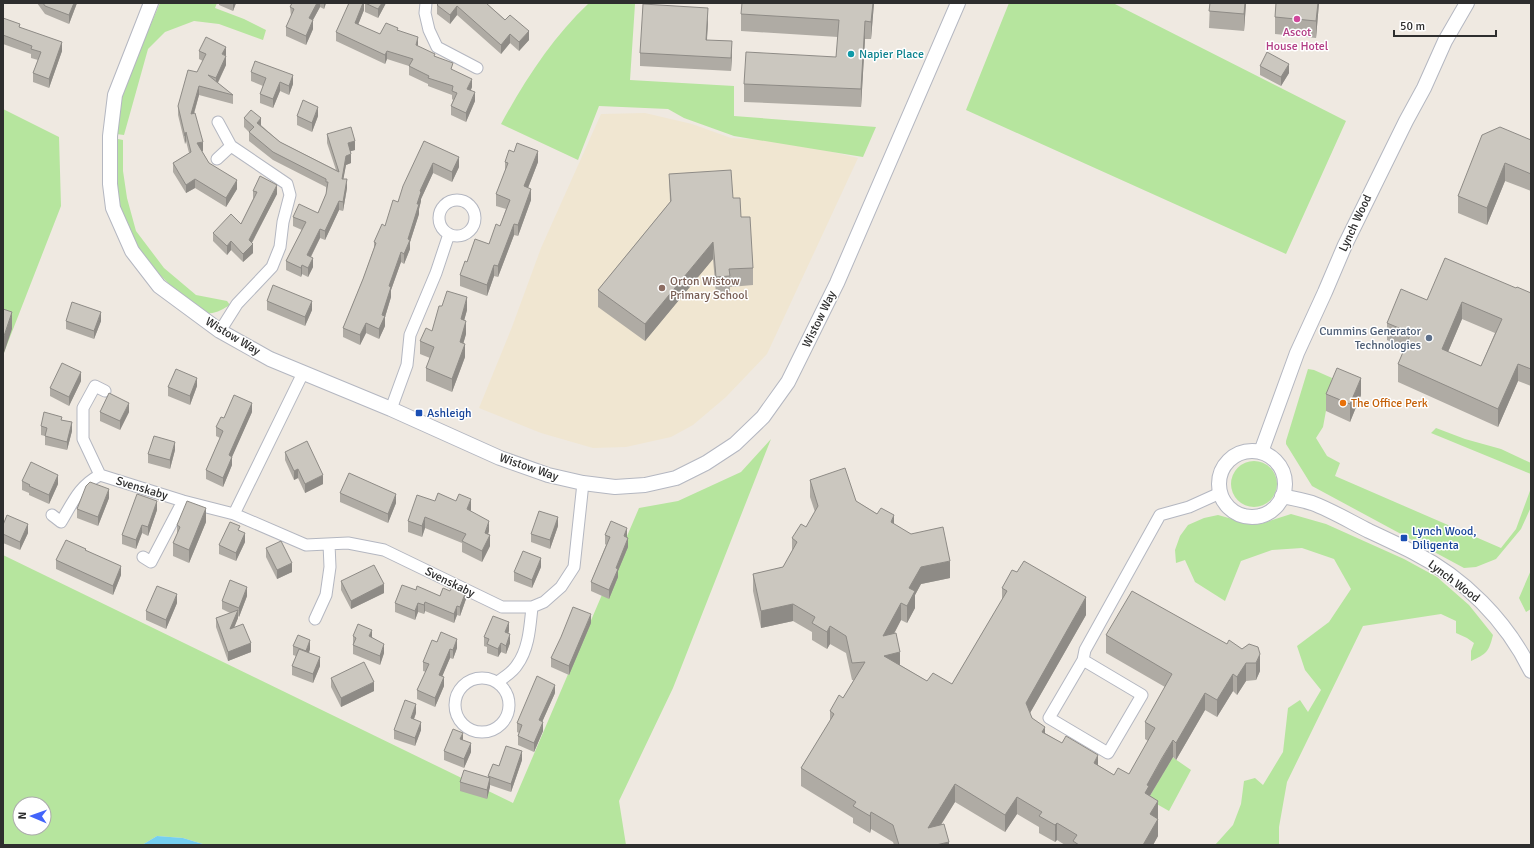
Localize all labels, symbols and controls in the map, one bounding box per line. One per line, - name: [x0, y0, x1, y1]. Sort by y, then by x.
- scale bar: [1394, 12, 1496, 38]
- marker: Ascot House Hotel: [1292, 14, 1302, 24]
- text: 50 m: [1400, 19, 1425, 34]
- place label: Ascot House Hotel: [1266, 25, 1329, 54]
- place label: Napier Place: [859, 47, 924, 62]
- marker: Napier Place: [846, 49, 856, 59]
- street label: Lynch Wood: [1336, 192, 1375, 254]
- place label: Orton Wistow Primary School: [670, 274, 748, 303]
- marker: Orton Wistow Primary School: [657, 283, 667, 293]
- street label: Wistow Way: [799, 288, 840, 350]
- street label: Wistow Way: [203, 314, 263, 359]
- place label: Cummins Generator Technologies: [1319, 324, 1422, 353]
- marker: Cummins Generator Technologies: [1424, 333, 1434, 343]
- place label: The Office Perk: [1351, 396, 1428, 411]
- marker: The Office Perk: [1338, 398, 1348, 408]
- place label: Ashleigh: [427, 406, 472, 421]
- marker: Ashleigh: [414, 408, 424, 418]
- street label: Wistow Way: [497, 450, 561, 485]
- street label: Svenskaby: [114, 473, 170, 504]
- place label: Lynch Wood, Diligenta: [1412, 524, 1476, 553]
- marker: Lynch Wood, Diligenta: [1399, 533, 1409, 543]
- street label: Lynch Wood: [1425, 557, 1483, 606]
- street label: Svenskaby: [422, 564, 477, 601]
- north arrow: [12, 796, 52, 836]
- text: N: [16, 812, 29, 820]

